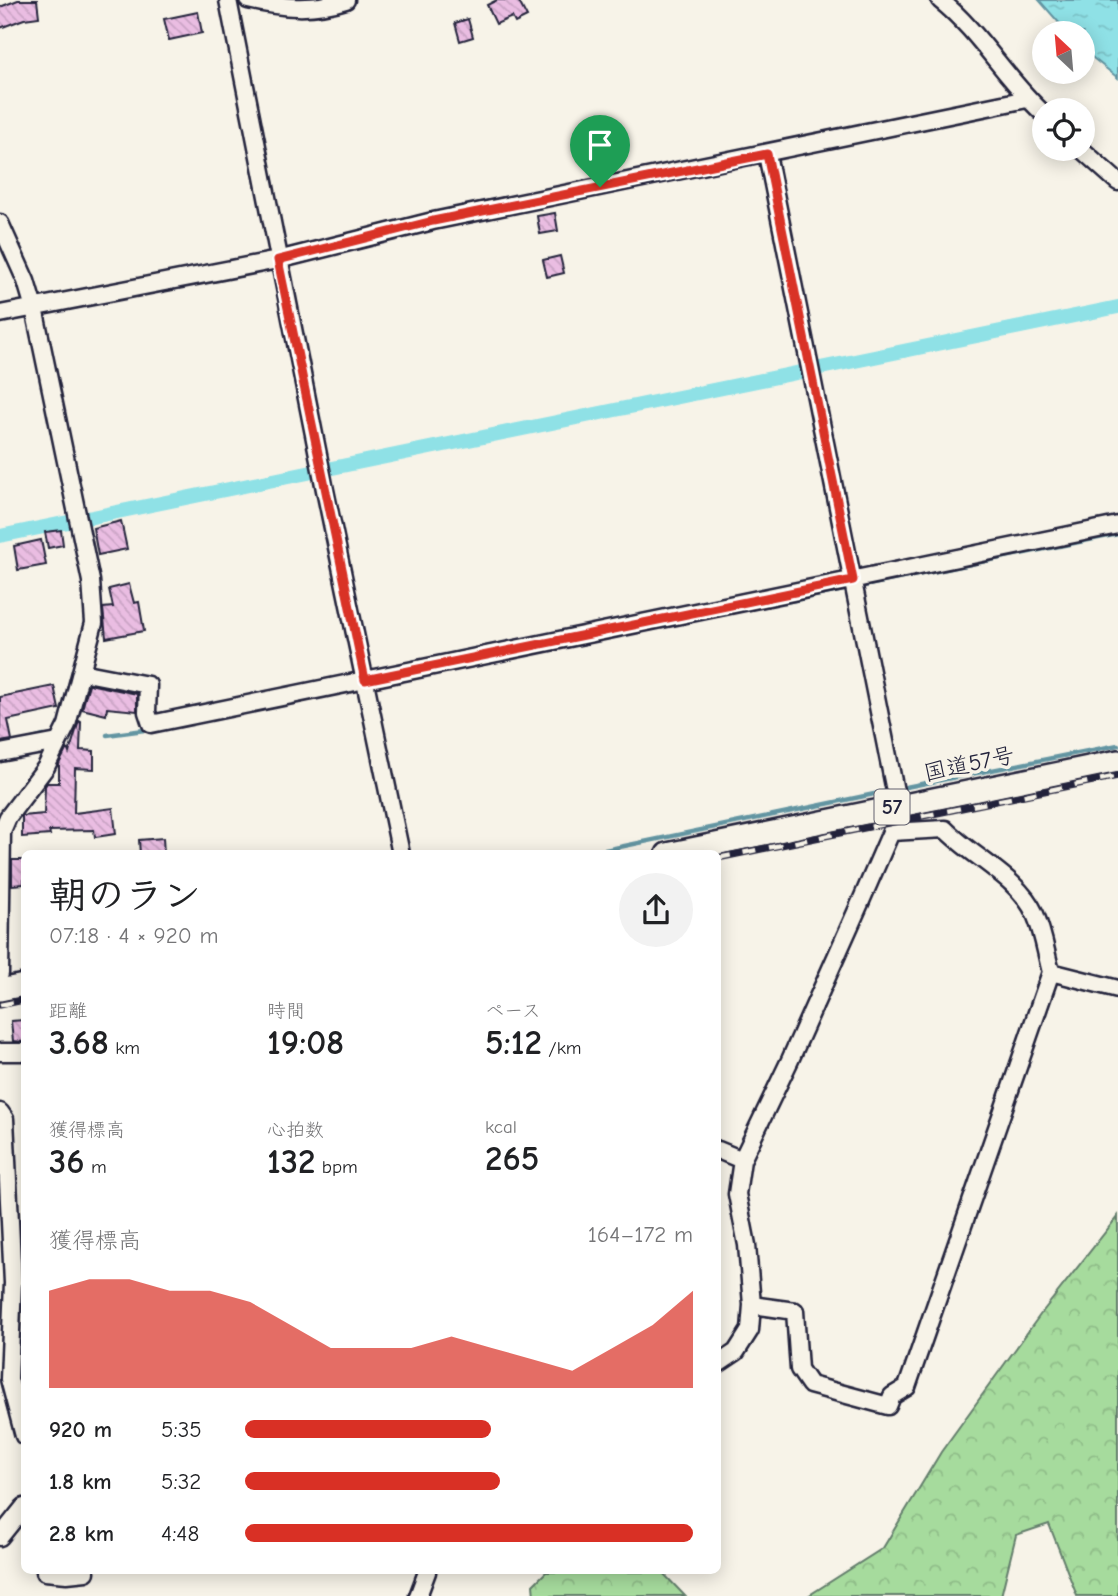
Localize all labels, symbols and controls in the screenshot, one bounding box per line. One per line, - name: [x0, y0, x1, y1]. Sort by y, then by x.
- north arrow: [1032, 21, 1096, 84]
- map controls: [1032, 21, 1095, 161]
- button: locate: [1032, 98, 1095, 161]
- pin: [570, 115, 630, 187]
- icon: arrive: [581, 126, 619, 164]
- street label: 国道57号: [921, 741, 1017, 787]
- road number: 57: [874, 790, 910, 824]
- button: share: [619, 873, 693, 947]
- text: 朝のラン: [49, 874, 201, 918]
- text: 07:18 · 4 × 920 m: [49, 922, 219, 949]
- text: 距離: [49, 1000, 87, 1022]
- text: 時間: [267, 1000, 305, 1022]
- text: ペース: [485, 1000, 541, 1022]
- text: 3.68: [49, 1022, 109, 1063]
- text: 19:08: [267, 1022, 344, 1063]
- text: 5:12: [485, 1022, 542, 1063]
- text: km: [109, 1037, 140, 1059]
- text: /km: [542, 1037, 582, 1059]
- text: kcal: [485, 1116, 517, 1138]
- text: 獲得標高: [49, 1119, 125, 1141]
- text: 心拍数: [267, 1119, 324, 1141]
- text: 265: [485, 1138, 539, 1179]
- text: 36: [49, 1141, 85, 1182]
- text: 132: [267, 1141, 315, 1182]
- text: m: [85, 1156, 107, 1178]
- text: bpm: [315, 1156, 358, 1178]
- text: 164–172 m: [588, 1221, 693, 1248]
- text: 獲得標高: [49, 1227, 141, 1254]
- text: 920 m: [49, 1416, 112, 1443]
- text: 5:35: [161, 1416, 202, 1443]
- text: 1.8 km: [49, 1468, 112, 1495]
- text: 5:32: [161, 1468, 201, 1495]
- text: 2.8 km: [49, 1520, 114, 1547]
- text: 4:48: [161, 1520, 199, 1547]

